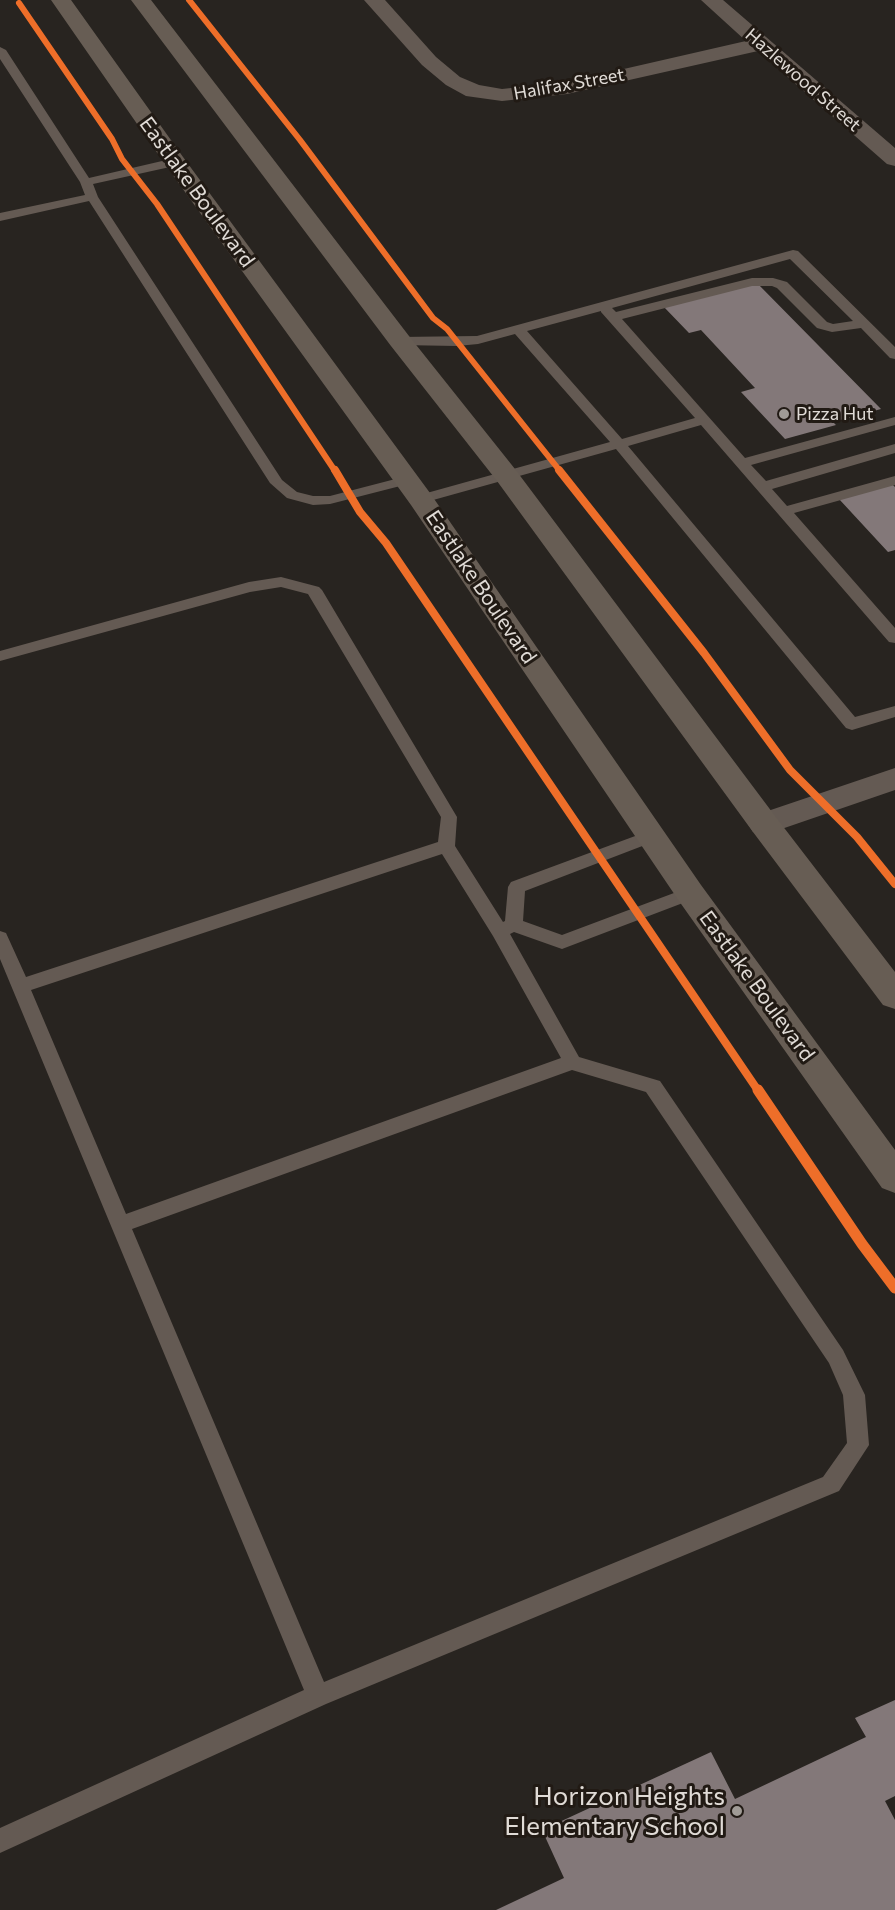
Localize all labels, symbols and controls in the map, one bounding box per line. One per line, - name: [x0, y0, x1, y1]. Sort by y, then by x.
- street label: Hazlewood Street: [741, 24, 865, 136]
- street label: Halifax Street: [512, 64, 626, 104]
- street label: Eastlake Boulevard: [134, 112, 260, 272]
- place label: Pizza Hut: [796, 403, 874, 425]
- marker: Pizza Hut: [777, 407, 791, 421]
- street label: Eastlake Boulevard: [420, 506, 542, 668]
- street label: Eastlake Boulevard: [694, 906, 820, 1066]
- place label: Horizon Heights Elementary School: [504, 1780, 725, 1841]
- marker: Horizon Heights Elementary School: [730, 1804, 744, 1818]

